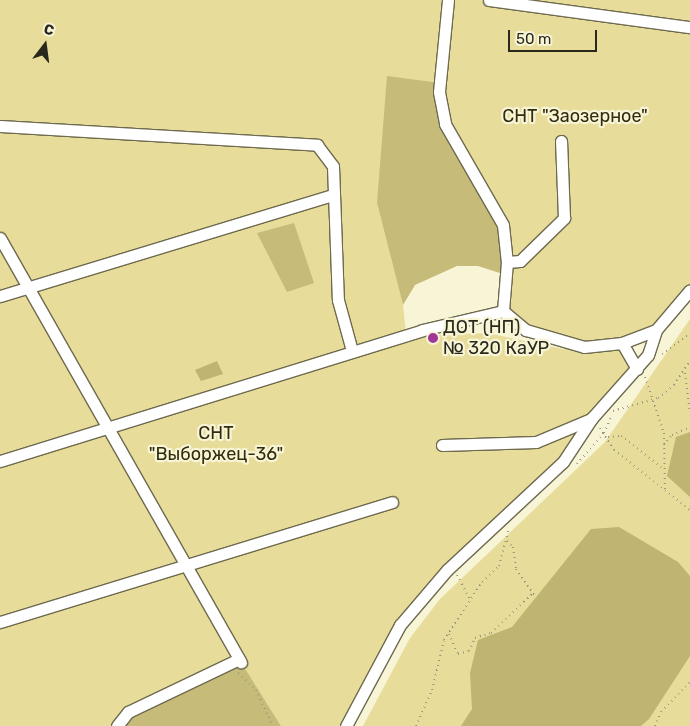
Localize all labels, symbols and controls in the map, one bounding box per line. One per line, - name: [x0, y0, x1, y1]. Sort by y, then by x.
- north arrow: [20, 20, 70, 70]
- scale bar: [510, 20, 599, 52]
- text: С: [42, 21, 56, 40]
- text: 50 m: [516, 30, 551, 48]
- park label: СНТ "Заозерное": [502, 105, 648, 127]
- place label: ДОТ (НП) № 320 КаУР: [443, 317, 549, 359]
- marker: ДОТ (НП) № 320 КаУР: [427, 332, 439, 344]
- park label: СНТ "Выборжец-36": [149, 423, 283, 466]

